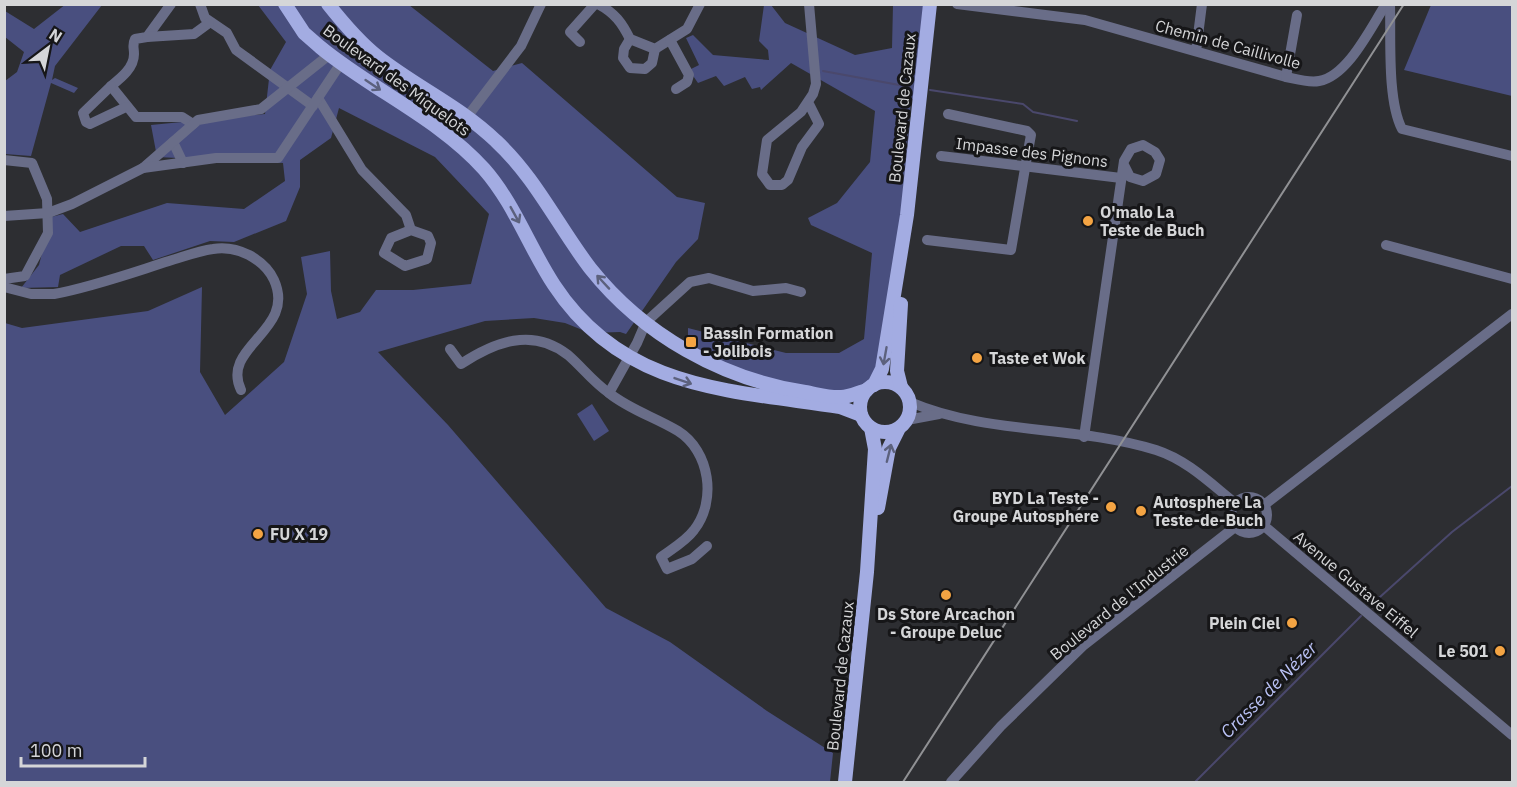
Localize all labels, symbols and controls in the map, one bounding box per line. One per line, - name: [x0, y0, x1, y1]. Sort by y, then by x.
- street label: Chemin de Caillivolle: [1153, 15, 1303, 73]
- north arrow: [18, 18, 78, 78]
- street label: Boulevard des Miquelots: [319, 20, 475, 140]
- text: N: [46, 24, 66, 47]
- street label: Boulevard de Cazaux: [884, 32, 920, 184]
- one-way arrow: [365, 79, 381, 91]
- street label: Impasse des Pignons: [955, 133, 1109, 171]
- place label: O'malo La Teste de Buch: [1100, 202, 1205, 240]
- one-way arrow: [510, 206, 521, 224]
- marker: O'malo La Teste de Buch: [1081, 214, 1095, 228]
- one-way arrow: [596, 275, 610, 290]
- place label: Bassin Formation - Jolibois: [703, 323, 834, 361]
- marker: Bassin Formation - Jolibois: [684, 335, 698, 349]
- one-way arrow: [879, 346, 890, 365]
- place label: Taste et Wok: [989, 348, 1086, 368]
- marker: Taste et Wok: [970, 351, 984, 365]
- one-way arrow: [673, 376, 692, 387]
- one-way arrow: [883, 444, 895, 463]
- place label: BYD La Teste - Groupe Autosphere: [953, 488, 1099, 526]
- place label: Autosphere La Teste-de-Buch: [1153, 492, 1263, 530]
- marker: BYD La Teste - Groupe Autosphere: [1104, 500, 1118, 514]
- marker: Autosphere La Teste-de-Buch: [1134, 504, 1148, 518]
- place label: FU X 19: [270, 524, 328, 544]
- street label: Avenue Gustave Eiffel: [1290, 526, 1422, 642]
- marker: FU X 19: [251, 527, 265, 541]
- street label: Boulevard de l'Industrie: [1046, 540, 1192, 664]
- marker: Ds Store Arcachon - Groupe Deluc: [939, 588, 953, 602]
- street label: Boulevard de Cazaux: [822, 600, 858, 752]
- place label: Ds Store Arcachon - Groupe Deluc: [877, 604, 1015, 642]
- place label: Plein Ciel: [1209, 613, 1280, 633]
- marker: Plein Ciel: [1285, 616, 1299, 630]
- water label: Crasse de Nézer: [1216, 636, 1322, 743]
- place label: Le 501: [1438, 641, 1488, 661]
- marker: Le 501: [1493, 644, 1507, 658]
- scale bar: [21, 730, 146, 768]
- text: 100 m: [30, 739, 82, 762]

